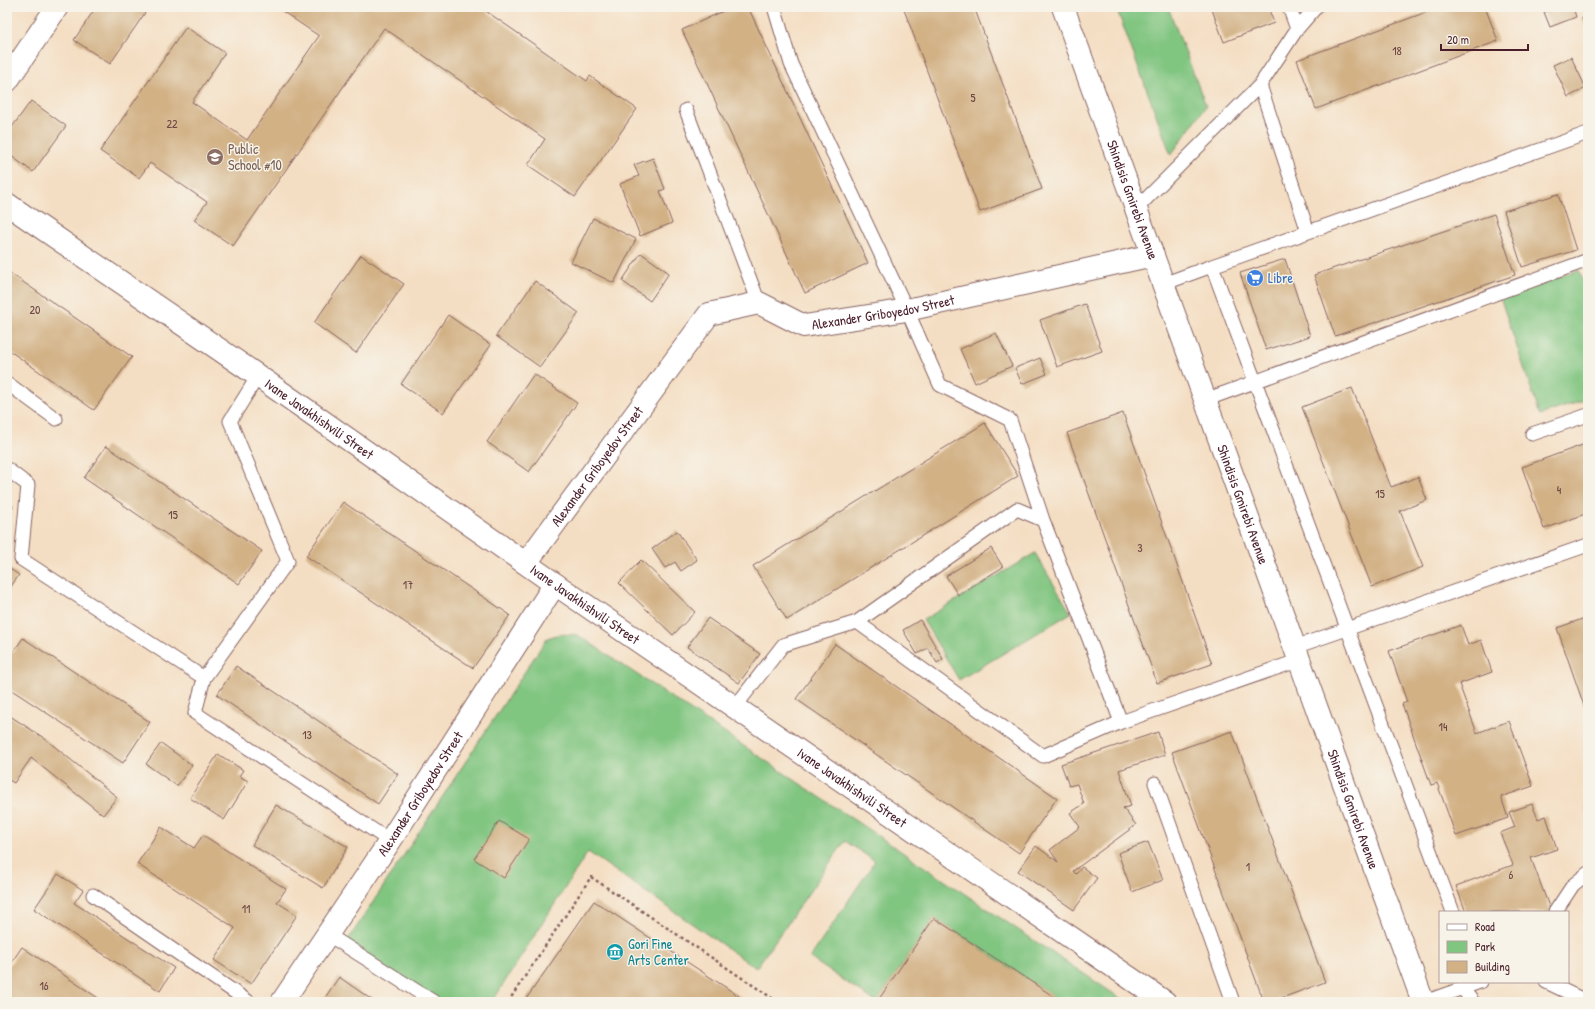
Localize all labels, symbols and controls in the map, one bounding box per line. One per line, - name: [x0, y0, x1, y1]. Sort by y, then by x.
- scale bar: [1441, 26, 1528, 52]
- text: 20 m: [1447, 31, 1469, 48]
- house number: 18: [1392, 42, 1402, 59]
- house number: 5: [970, 89, 976, 106]
- house number: 22: [166, 115, 178, 132]
- street label: Shindisis Gmirebi Avenue: [1103, 137, 1164, 262]
- place label: Public School #10: [228, 139, 282, 174]
- school or university icon: Public School #10: [205, 147, 225, 167]
- supermarket icon: Libre: [1245, 268, 1265, 288]
- place label: Libre: [1268, 268, 1294, 287]
- street label: Alexander Griboyedov Street: [810, 290, 956, 334]
- house number: 20: [30, 301, 41, 318]
- street label: Ivane Javakhishvili Street: [261, 374, 378, 463]
- street label: Alexander Griboyedov Street: [546, 402, 647, 530]
- street label: Shindisis Gmirebi Avenue: [1213, 442, 1274, 567]
- house number: 4: [1557, 481, 1562, 498]
- house number: 15: [1375, 485, 1385, 502]
- house number: 15: [168, 506, 178, 523]
- house number: 3: [1137, 539, 1143, 556]
- street label: Ivane Javakhishvili Street: [527, 560, 644, 648]
- house number: 17: [403, 576, 413, 593]
- house number: 14: [1439, 718, 1448, 735]
- house number: 13: [302, 726, 312, 743]
- street label: Alexander Griboyedov Street: [373, 727, 467, 860]
- street label: Ivane Javakhishvili Street: [794, 743, 911, 832]
- street label: Shindisis Gmirebi Avenue: [1323, 747, 1384, 872]
- house number: 1: [1246, 858, 1250, 875]
- house number: 6: [1509, 866, 1514, 883]
- house number: 11: [242, 900, 250, 917]
- legend: [1439, 911, 1569, 983]
- text: Road: [1475, 918, 1495, 935]
- place label: Gori Fine Arts Center: [628, 934, 690, 969]
- text: Park: [1475, 938, 1495, 955]
- museum icon: Gori Fine Arts Center: [605, 942, 625, 962]
- text: Building: [1475, 958, 1510, 975]
- house number: 16: [39, 977, 49, 994]

